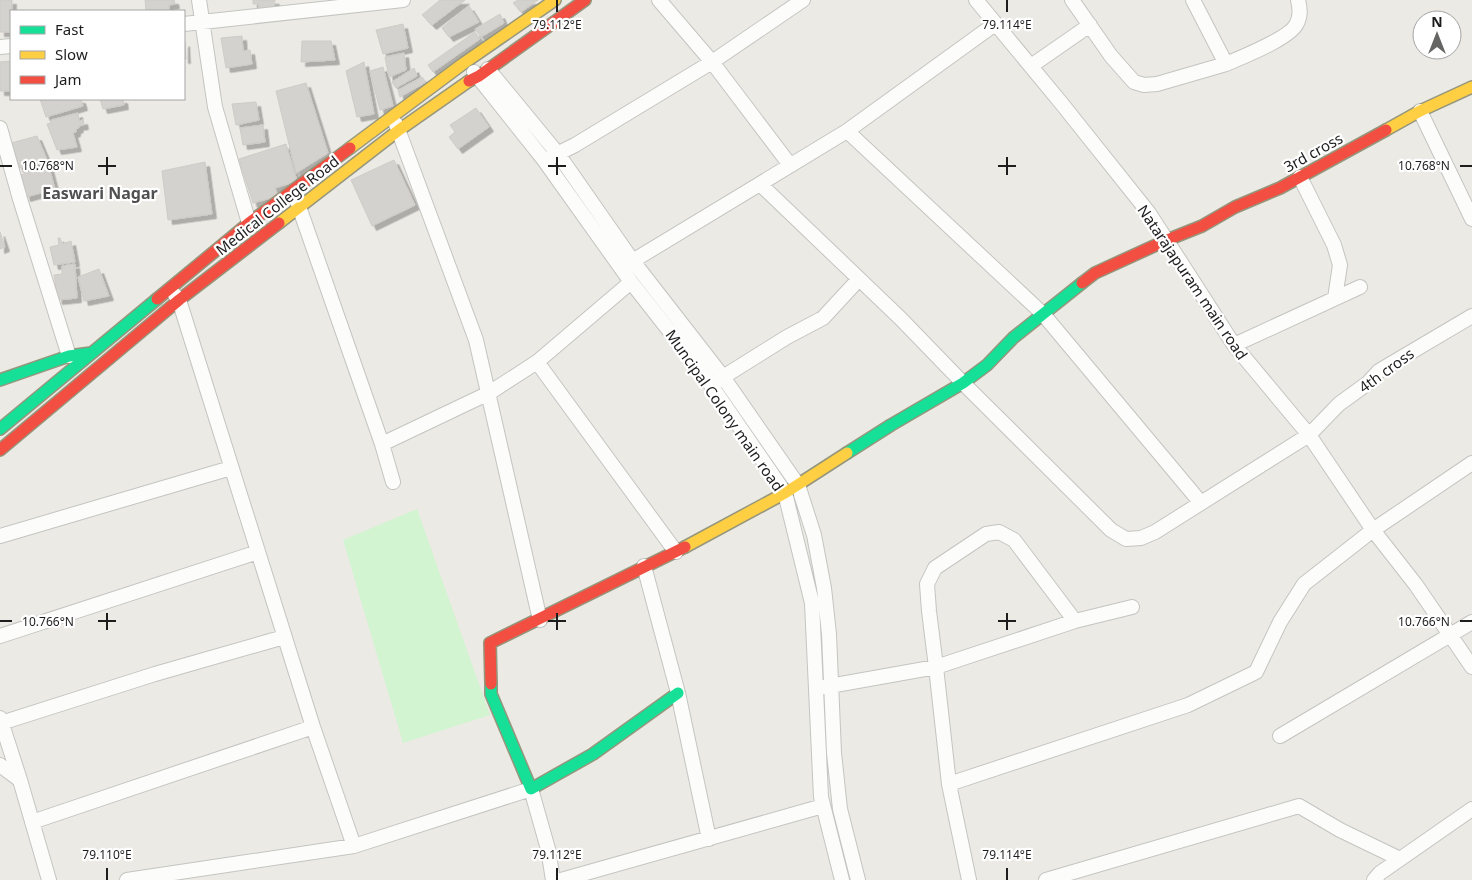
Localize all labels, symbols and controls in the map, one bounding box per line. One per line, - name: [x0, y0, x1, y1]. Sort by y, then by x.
- legend: [10, 10, 185, 100]
- north arrow: [1412, 10, 1462, 60]
- text: N: [1431, 12, 1443, 31]
- text: 79.112°E: [532, 16, 582, 33]
- text: 79.114°E: [982, 16, 1032, 33]
- text: Fast: [55, 19, 84, 39]
- text: Slow: [55, 44, 88, 64]
- text: Jam: [53, 69, 82, 89]
- street label: 3rd cross: [1280, 128, 1346, 176]
- street label: Medical College Road: [211, 151, 343, 259]
- text: 10.768°N: [22, 157, 74, 174]
- text: 10.768°N: [1398, 157, 1450, 174]
- district label: Easwari Nagar: [42, 182, 158, 204]
- street label: Natarajapuram main road: [1134, 201, 1252, 363]
- street label: Muncipal Colony main road: [661, 325, 789, 495]
- street label: 4th cross: [1354, 343, 1418, 397]
- text: 10.766°N: [22, 613, 74, 630]
- text: 10.766°N: [1398, 613, 1450, 630]
- text: 79.110°E: [82, 846, 132, 863]
- text: 79.112°E: [532, 846, 582, 863]
- text: 79.114°E: [982, 846, 1032, 863]

